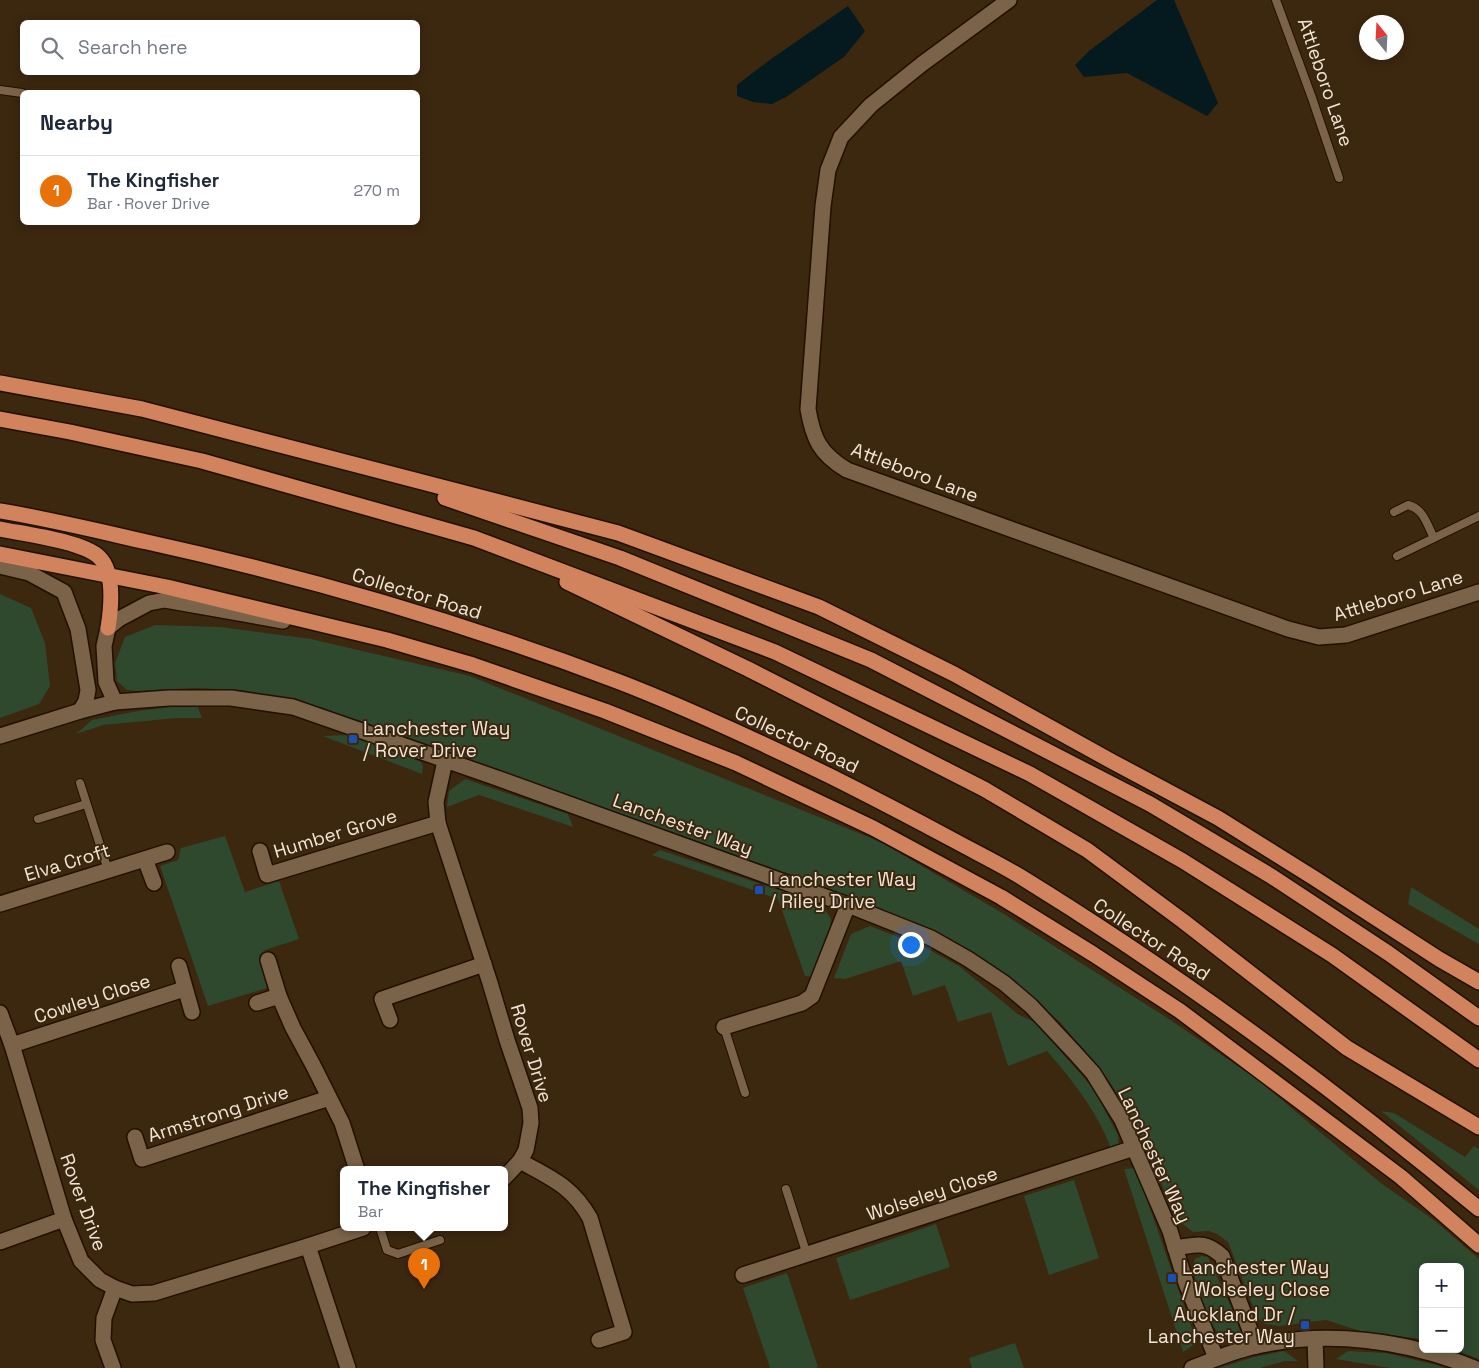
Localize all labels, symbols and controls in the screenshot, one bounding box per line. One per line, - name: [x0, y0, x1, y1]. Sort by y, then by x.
- street label: Attleboro Lane: [1292, 15, 1359, 150]
- north arrow: [1359, 15, 1404, 60]
- search box: [20, 20, 420, 75]
- icon: search: [38, 34, 66, 62]
- text: Search here: [78, 35, 188, 60]
- text: Nearby: [40, 109, 113, 136]
- text: The Kingfisher: [87, 168, 219, 193]
- text: 1: [52, 180, 60, 201]
- text: 270 m: [353, 180, 400, 201]
- text: Bar · Rover Drive: [87, 193, 210, 214]
- street label: Attleboro Lane: [848, 437, 982, 508]
- street label: Collector Road: [349, 562, 485, 625]
- street label: Attleboro Lane: [1330, 564, 1466, 627]
- street label: Collector Road: [731, 700, 863, 779]
- place label: Lanchester Way / Rover Drive: [363, 716, 510, 763]
- marker: Lanchester Way / Rover Drive: [347, 733, 359, 745]
- street label: Lanchester Way: [609, 788, 756, 861]
- street label: Humber Grove: [270, 803, 400, 864]
- street label: Elva Croft: [21, 838, 113, 887]
- place label: Lanchester Way / Riley Drive: [769, 867, 916, 914]
- marker: Lanchester Way / Riley Drive: [753, 884, 765, 896]
- street label: Collector Road: [1089, 892, 1215, 986]
- your location: [898, 932, 924, 958]
- street label: Cowley Close: [31, 968, 154, 1029]
- street label: Rover Drive: [505, 1001, 558, 1106]
- street label: Armstrong Drive: [144, 1079, 292, 1148]
- street label: Lanchester Way: [1112, 1083, 1197, 1227]
- street label: Rover Drive: [54, 1150, 113, 1254]
- street label: Wolseley Close: [863, 1161, 1001, 1226]
- popup: [340, 1166, 508, 1231]
- text: The Kingfisher: [358, 1176, 490, 1201]
- text: Bar: [358, 1201, 384, 1222]
- pin: 1: [408, 1248, 440, 1289]
- place label: Lanchester Way / Wolseley Close: [1182, 1255, 1330, 1302]
- map controls: [1419, 1263, 1464, 1353]
- button: +: [1419, 1263, 1464, 1308]
- marker: Lanchester Way / Wolseley Close: [1166, 1272, 1178, 1284]
- place label: Auckland Dr / Lanchester Way: [1148, 1302, 1296, 1349]
- button: −: [1419, 1308, 1464, 1353]
- marker: Auckland Dr / Lanchester Way: [1299, 1319, 1311, 1331]

